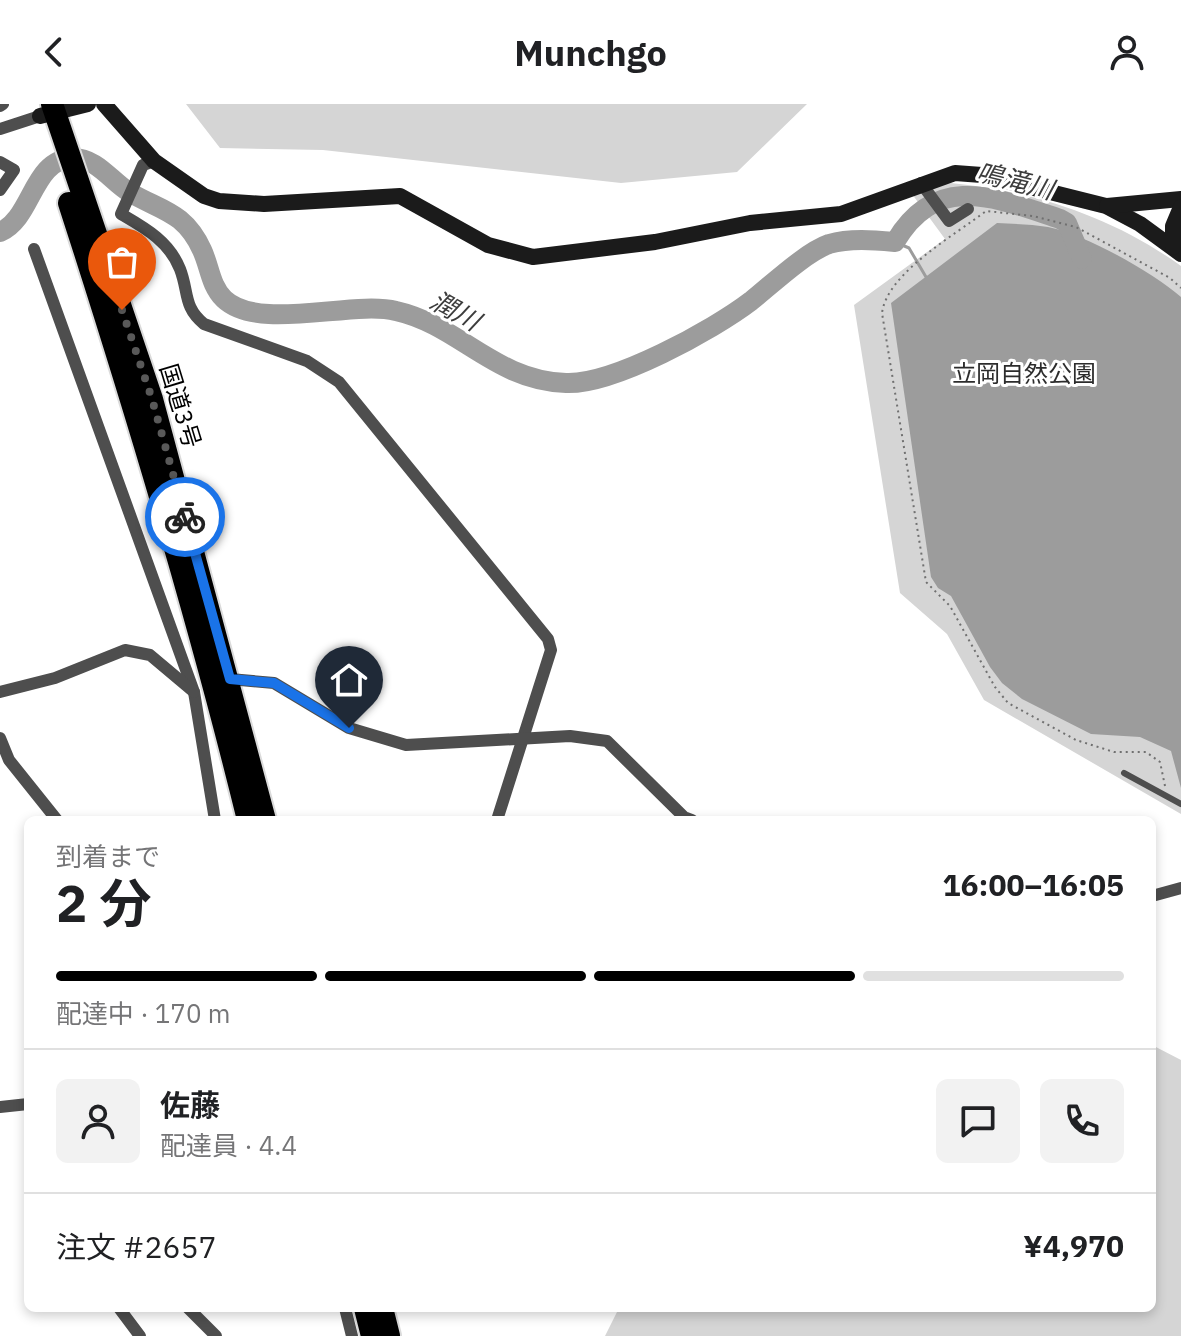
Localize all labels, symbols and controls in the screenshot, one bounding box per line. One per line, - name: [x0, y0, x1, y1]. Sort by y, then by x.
- text: Munchgo: [514, 29, 667, 76]
- icon: back: [32, 30, 76, 74]
- icon: person: [1105, 30, 1149, 74]
- water label: 鳴滝川: [973, 154, 1060, 207]
- pin: [88, 228, 156, 310]
- icon: bag: [100, 240, 144, 284]
- water label: 潤川: [424, 283, 489, 339]
- park label: 立岡自然公園: [952, 357, 1096, 389]
- street label: 国道3号: [153, 360, 209, 452]
- courier: [145, 477, 225, 557]
- icon: bike: [163, 495, 207, 539]
- pin: [315, 646, 383, 728]
- icon: home: [327, 658, 371, 702]
- text: 到着まで: [56, 839, 160, 873]
- text: 16:00–16:05: [943, 865, 1124, 904]
- text: 2 分: [56, 869, 151, 936]
- text: 配達中 · 170 m: [56, 996, 230, 1030]
- button: person: [56, 1079, 140, 1163]
- button: chat: [936, 1079, 1020, 1163]
- button: phone: [1040, 1079, 1124, 1163]
- text: 佐藤: [160, 1085, 220, 1124]
- text: 配達員 · 4.4: [160, 1128, 297, 1162]
- text: ¥4,970: [1023, 1226, 1124, 1265]
- text: 注文 #2657: [56, 1227, 216, 1266]

